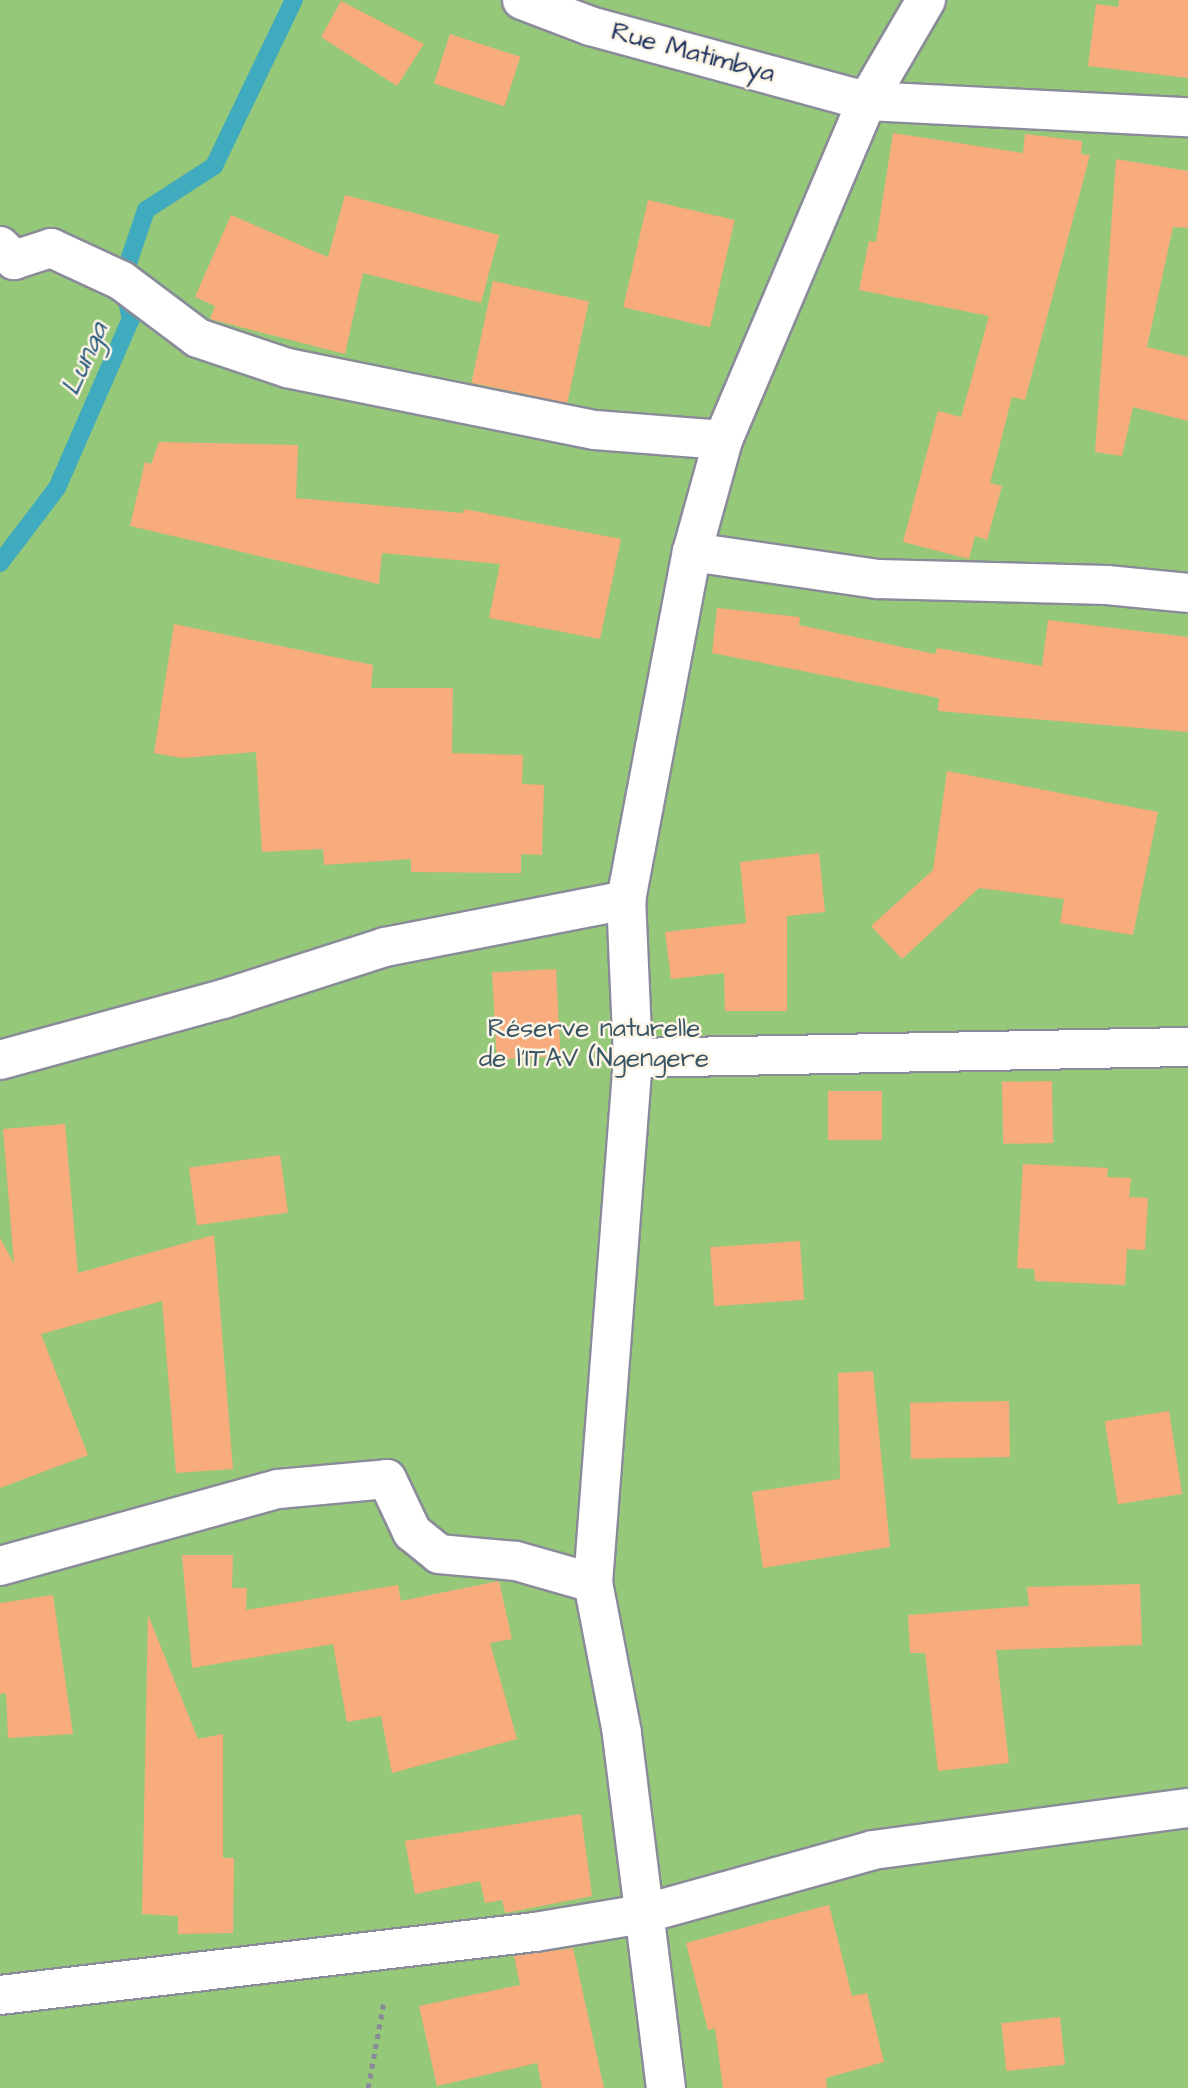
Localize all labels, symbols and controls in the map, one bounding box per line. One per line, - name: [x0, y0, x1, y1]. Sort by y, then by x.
- street label: Rue Matimbya: [608, 16, 778, 90]
- water label: Lunga: [54, 317, 116, 401]
- park label: Réserve naturelle de l'ITAV (Ngengere: [479, 1013, 709, 1074]

